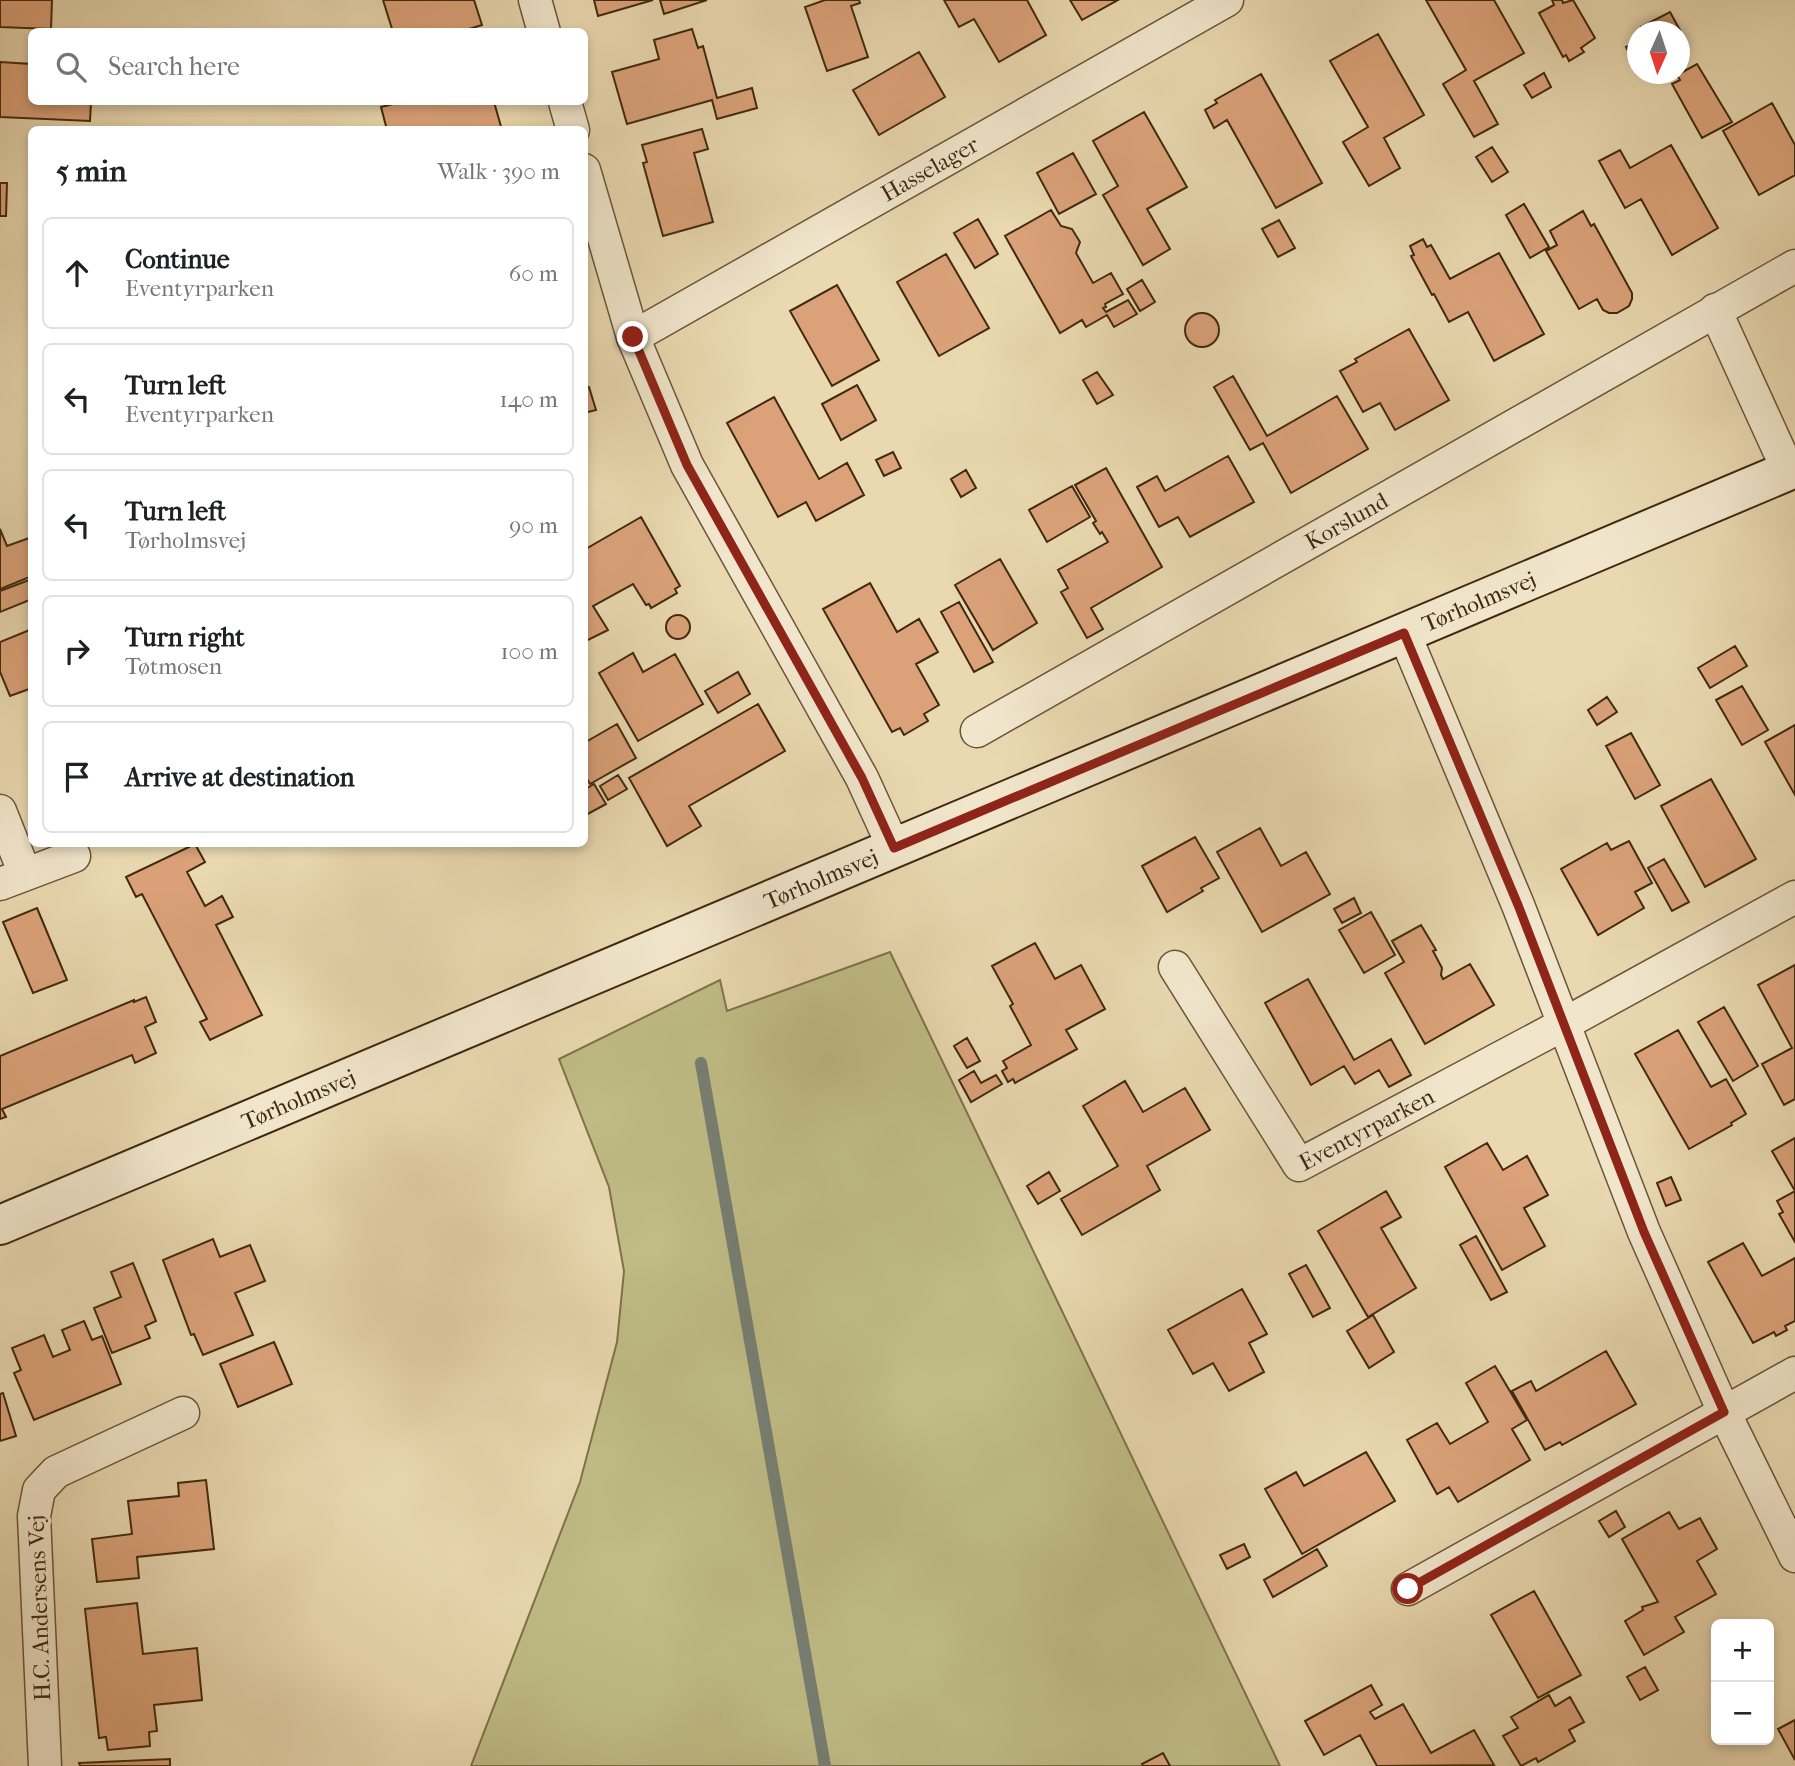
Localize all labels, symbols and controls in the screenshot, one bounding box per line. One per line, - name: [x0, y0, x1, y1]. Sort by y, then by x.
- north arrow: [1627, 21, 1690, 84]
- search box: [28, 28, 588, 105]
- icon: search: [52, 48, 90, 86]
- text: Search here: [108, 51, 240, 82]
- street label: Hasselager: [876, 131, 983, 207]
- text: 5 min: [56, 154, 127, 189]
- text: Walk · 390 m: [437, 158, 560, 185]
- text: Continue: [125, 244, 230, 275]
- icon: ahead: [58, 254, 96, 292]
- text: 60 m: [509, 260, 558, 287]
- text: Eventyrparken: [125, 275, 274, 302]
- route end: [617, 321, 648, 352]
- text: Turn left: [125, 370, 226, 401]
- icon: left: [58, 380, 96, 418]
- text: 140 m: [499, 386, 558, 413]
- text: Eventyrparken: [125, 401, 274, 428]
- street label: Korslund: [1300, 487, 1393, 556]
- text: Turn left: [125, 496, 226, 527]
- icon: left: [58, 506, 96, 544]
- text: 90 m: [509, 512, 558, 539]
- text: Tørholmsvej: [125, 527, 246, 554]
- street label: Tørholmsvej: [1418, 566, 1540, 638]
- text: Turn right: [125, 622, 245, 653]
- icon: right: [58, 632, 96, 670]
- text: 100 m: [500, 638, 558, 665]
- text: Tøtmosen: [125, 653, 222, 680]
- icon: arrive: [58, 758, 96, 796]
- text: Arrive at destination: [125, 762, 355, 793]
- street label: Tørholmsvej: [760, 843, 882, 915]
- street label: Tørholmsvej: [238, 1064, 360, 1136]
- street label: Eventyrparken: [1294, 1082, 1439, 1177]
- street label: H.C. Andersens Vej: [23, 1515, 56, 1701]
- route start: [1392, 1573, 1423, 1604]
- map controls: [1711, 1619, 1774, 1745]
- button: +: [1711, 1619, 1774, 1682]
- button: −: [1711, 1682, 1774, 1745]

